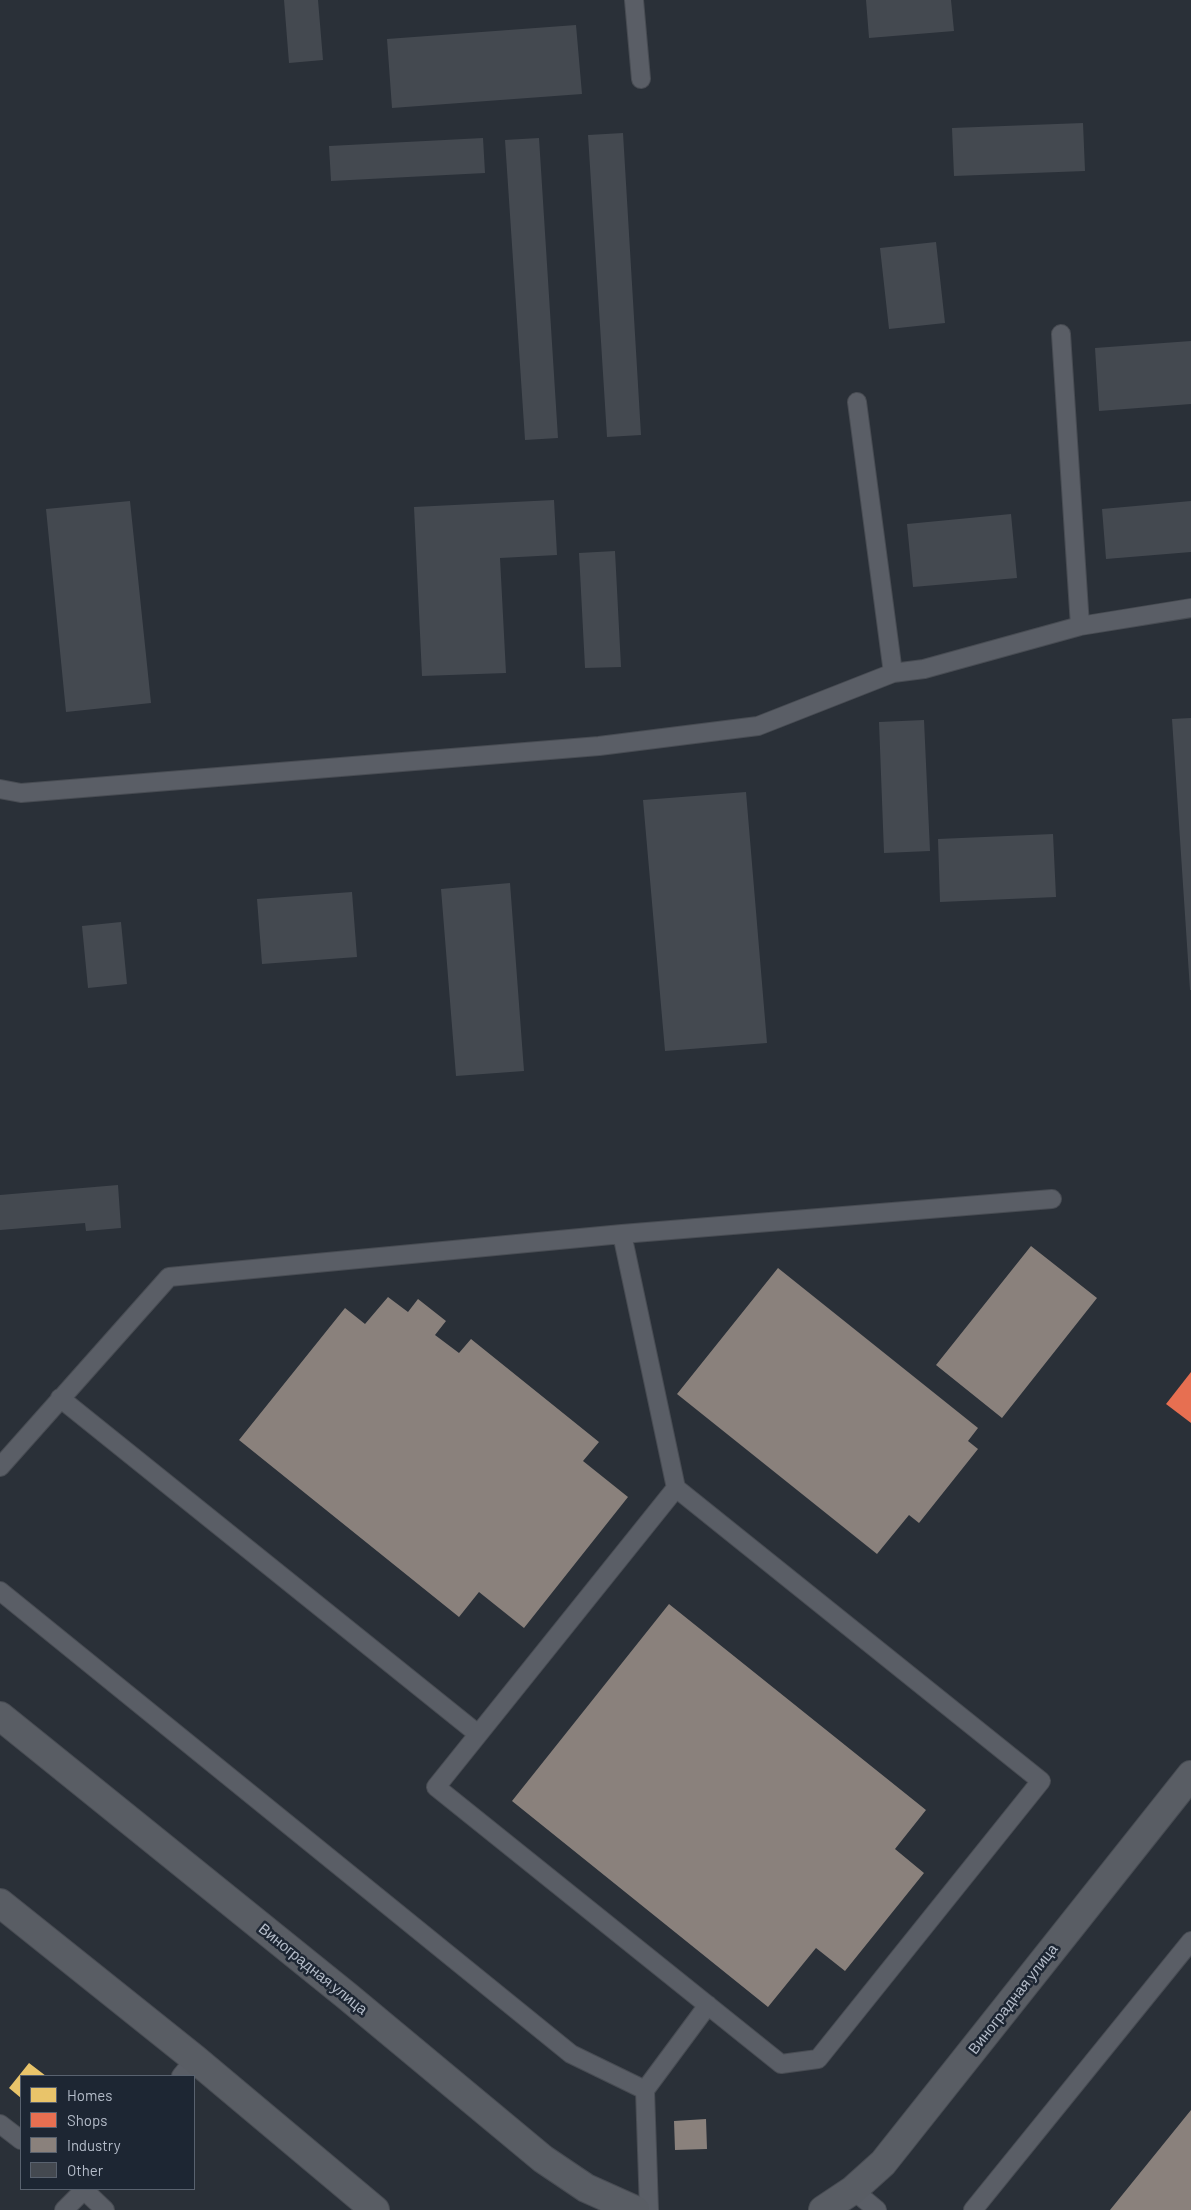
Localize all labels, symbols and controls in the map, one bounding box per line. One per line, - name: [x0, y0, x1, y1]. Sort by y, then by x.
- street label: Виноградная улица: [255, 1920, 371, 2018]
- street label: Виноградная улица: [964, 1940, 1062, 2058]
- legend: [20, 2075, 195, 2190]
- text: Homes: [67, 2086, 112, 2104]
- text: Shops: [67, 2111, 107, 2129]
- text: Industry: [67, 2136, 121, 2154]
- text: Other: [67, 2161, 103, 2179]

